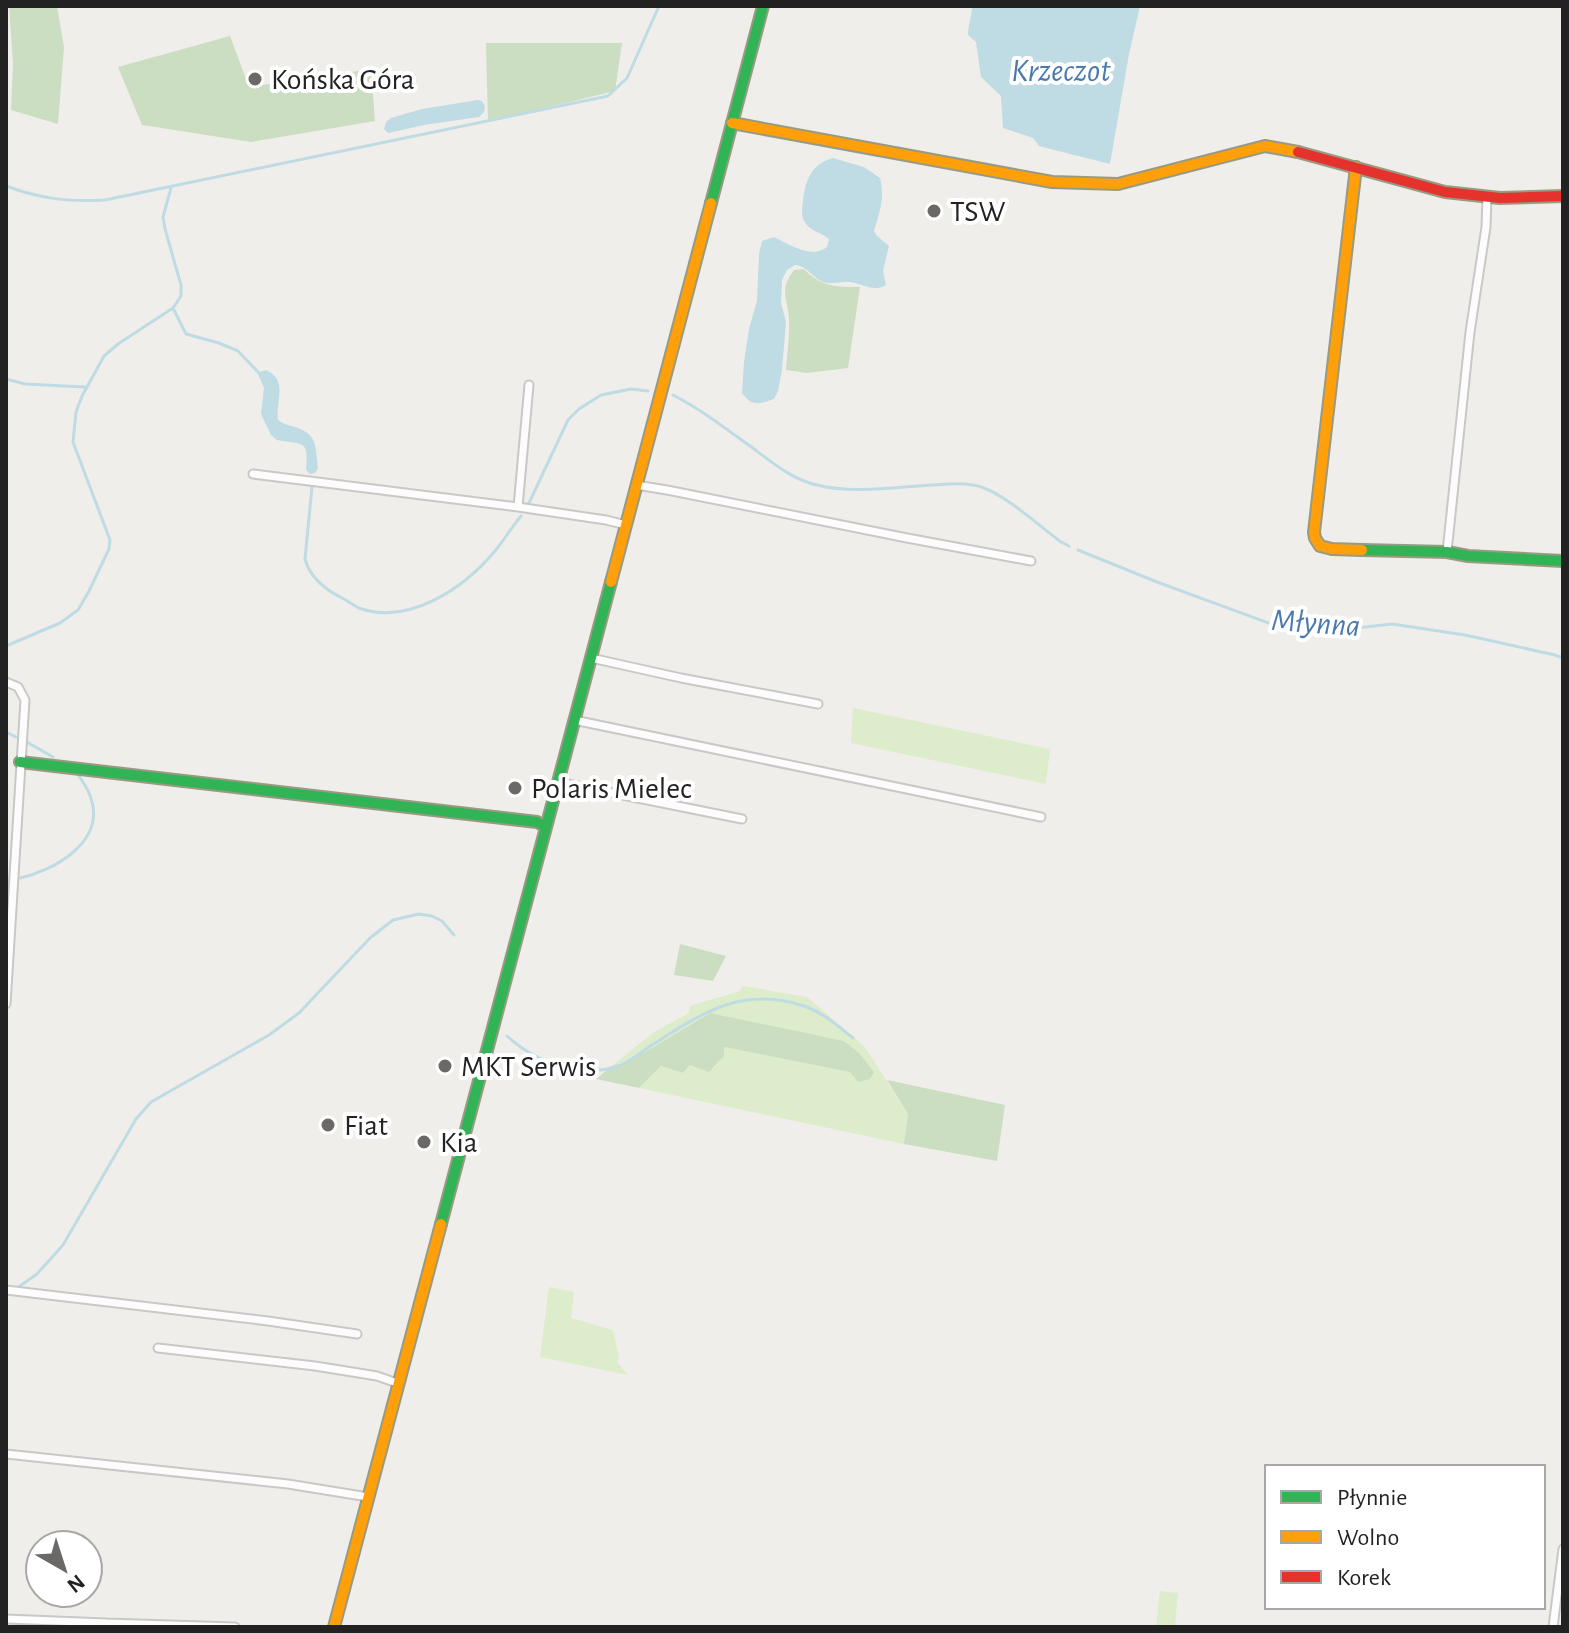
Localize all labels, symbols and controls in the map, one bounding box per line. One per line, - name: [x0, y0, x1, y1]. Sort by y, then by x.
- water label: Krzeczot: [1011, 55, 1111, 87]
- place label: Końska Góra: [271, 65, 415, 95]
- marker: Końska Góra: [246, 70, 264, 88]
- place label: TSW: [950, 197, 1005, 227]
- marker: TSW: [925, 202, 943, 220]
- water label: Młynna: [1270, 604, 1361, 642]
- place label: Polaris Mielec: [531, 774, 692, 804]
- marker: Polaris Mielec: [506, 779, 524, 797]
- place label: MKT Serwis: [461, 1052, 596, 1082]
- marker: MKT Serwis: [436, 1057, 454, 1075]
- place label: Fiat: [344, 1111, 388, 1141]
- marker: Fiat: [319, 1116, 337, 1134]
- place label: Kia: [440, 1128, 478, 1158]
- marker: Kia: [415, 1133, 433, 1151]
- legend: [1265, 1465, 1545, 1609]
- text: Płynnie: [1337, 1486, 1407, 1510]
- text: Wolno: [1337, 1526, 1399, 1550]
- north arrow: [24, 1529, 104, 1609]
- text: Korek: [1337, 1566, 1391, 1590]
- text: N: [63, 1570, 89, 1597]

